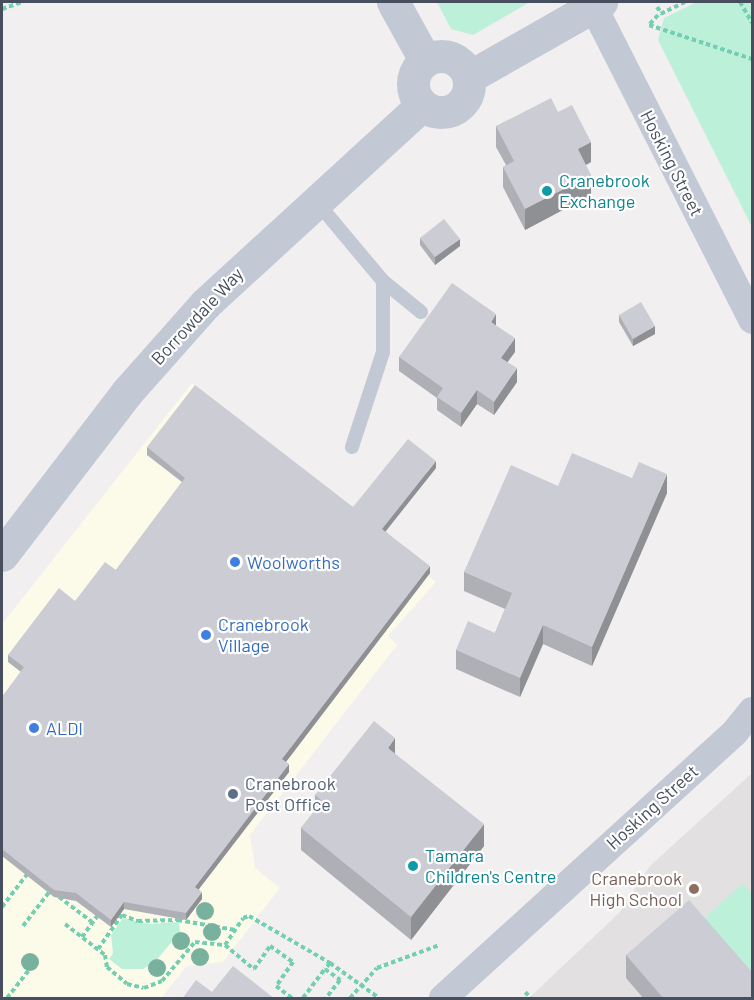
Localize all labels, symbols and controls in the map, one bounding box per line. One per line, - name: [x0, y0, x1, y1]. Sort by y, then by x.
- street label: Hosking Street: [636, 106, 708, 220]
- place label: Cranebrook Exchange: [559, 170, 650, 213]
- marker: Cranebrook Exchange: [540, 184, 554, 198]
- street label: Borrowdale Way: [147, 263, 247, 369]
- place label: Woolworths: [247, 551, 340, 573]
- marker: Woolworths: [228, 555, 242, 569]
- place label: Cranebrook Village: [218, 614, 309, 656]
- marker: Cranebrook Village: [199, 628, 213, 642]
- place label: ALDI: [46, 717, 83, 739]
- marker: ALDI: [27, 721, 41, 735]
- street label: Hosking Street: [602, 760, 702, 854]
- place label: Cranebrook Post Office: [245, 773, 336, 816]
- marker: Cranebrook Post Office: [226, 787, 240, 801]
- place label: Tamara Children's Centre: [425, 845, 556, 888]
- marker: Tamara Children's Centre: [406, 859, 420, 873]
- place label: Cranebrook High School: [589, 868, 682, 910]
- marker: Cranebrook High School: [687, 882, 701, 896]

